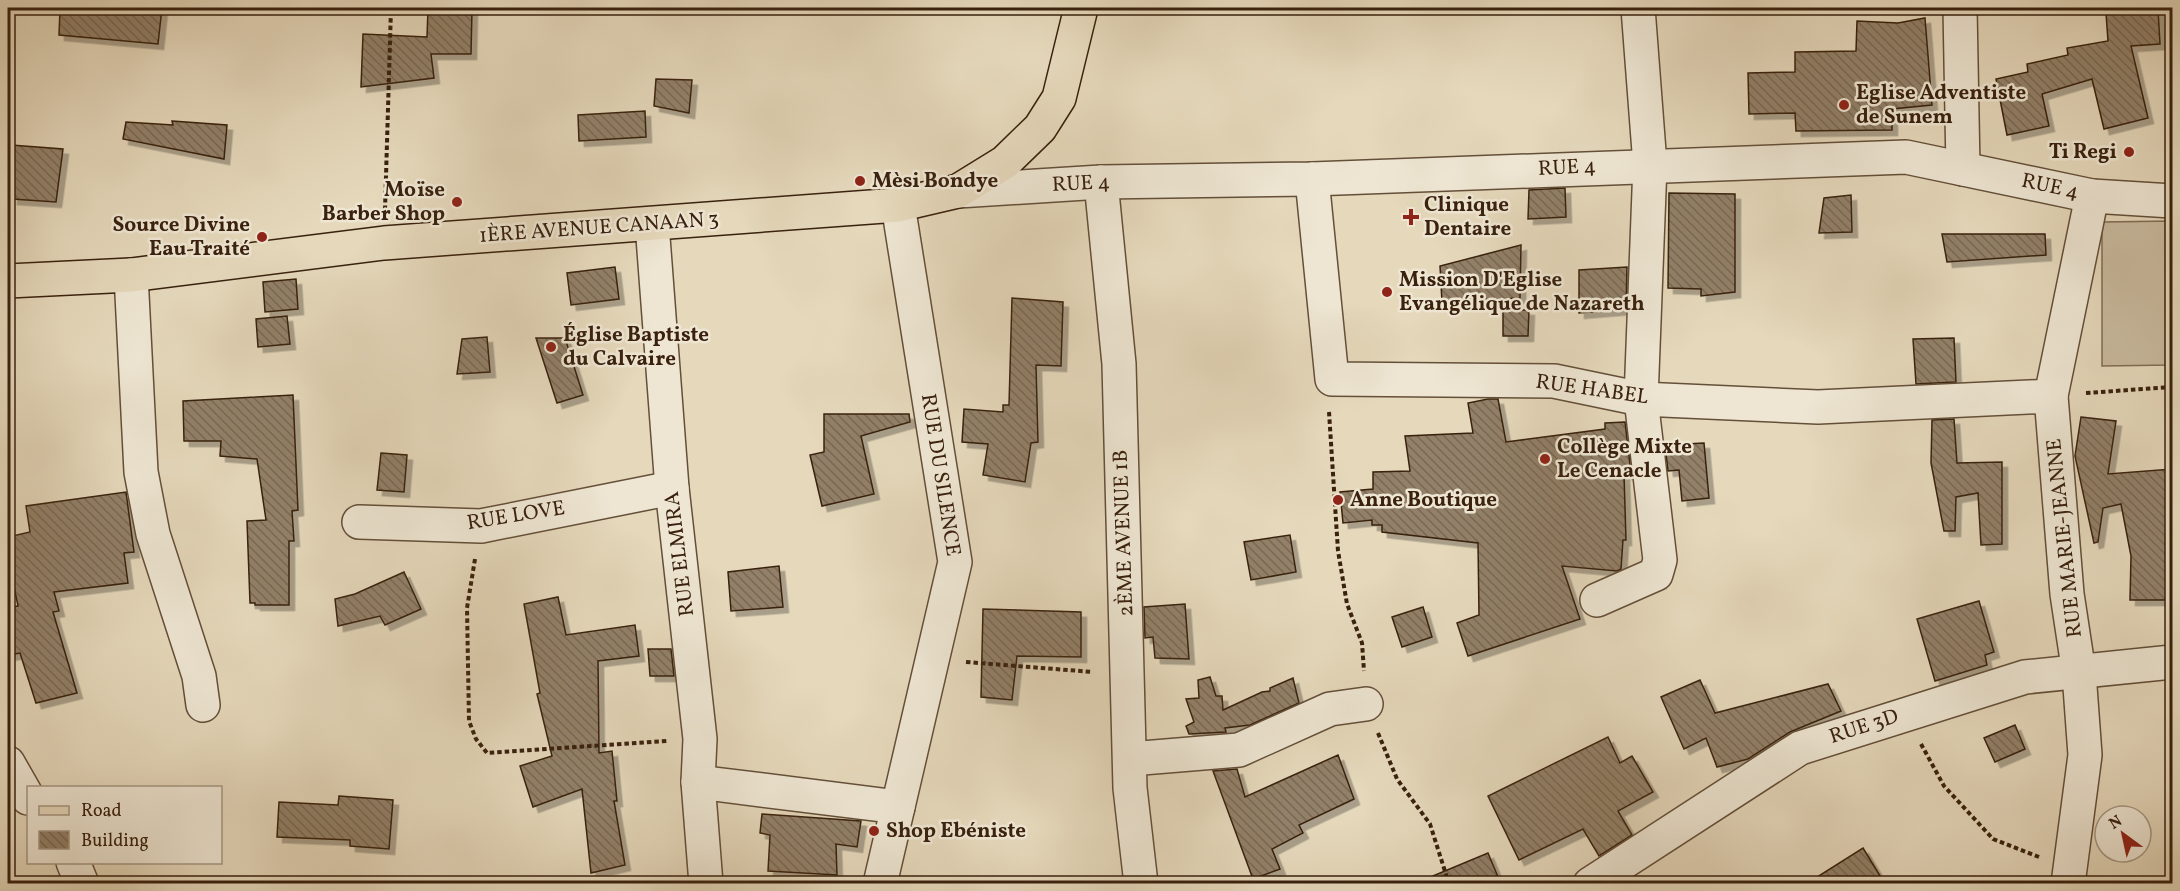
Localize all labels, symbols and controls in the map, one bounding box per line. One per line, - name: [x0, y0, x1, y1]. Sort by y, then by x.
- place label: Eglise Adventiste de Sunem: [1856, 79, 2026, 132]
- marker: Eglise Adventiste de Sunem: [1837, 98, 1851, 112]
- place label: Ti Regi: [2049, 138, 2117, 167]
- marker: Ti Regi: [2122, 145, 2136, 159]
- street label: RUE 4: [1537, 152, 1597, 184]
- place label: Mèsi Bondye: [872, 167, 998, 196]
- street label: RUE 4: [2019, 167, 2081, 207]
- street label: RUE 4: [1051, 168, 1111, 200]
- marker: Mèsi Bondye: [853, 174, 867, 188]
- place label: Moïse Barber Shop: [322, 176, 445, 229]
- place label: Clinique Dentaire: [1424, 191, 1511, 244]
- marker: Moïse Barber Shop: [450, 195, 464, 209]
- street label: 1ÈRE AVENUE CANAAN 3: [478, 205, 720, 251]
- marker: Clinique Dentaire: [1402, 208, 1420, 226]
- place label: Source Divine Eau Traité: [113, 211, 250, 264]
- marker: Source Divine Eau Traité: [255, 230, 269, 244]
- place label: Mission D'Eglise Evangélique de Nazareth: [1399, 266, 1645, 319]
- marker: Mission D'Eglise Evangélique de Nazareth: [1380, 285, 1394, 299]
- place label: Église Baptiste du Calvaire: [563, 321, 709, 374]
- marker: Église Baptiste du Calvaire: [544, 340, 558, 354]
- street label: RUE HABEL: [1534, 368, 1650, 412]
- street label: RUE DU SILENCE: [913, 392, 967, 558]
- place label: Collège Mixte Le Cenacle: [1557, 433, 1692, 486]
- street label: RUE MARIE-JEANNE: [2040, 437, 2090, 639]
- street label: 2ÈME AVENUE 1B: [1107, 449, 1141, 617]
- marker: Collège Mixte Le Cenacle: [1538, 452, 1552, 466]
- place label: Anne Boutique: [1350, 486, 1497, 515]
- street label: RUE ELMIRA: [658, 490, 702, 618]
- marker: Anne Boutique: [1331, 493, 1345, 507]
- street label: RUE LOVE: [465, 494, 567, 538]
- street label: RUE 3D: [1826, 702, 1902, 752]
- legend: [27, 786, 222, 864]
- text: Road: [81, 799, 122, 824]
- north arrow: [2093, 804, 2153, 864]
- text: N: [2105, 811, 2127, 835]
- place label: Shop Ebéniste: [886, 817, 1026, 846]
- marker: Shop Ebéniste: [867, 824, 881, 838]
- text: Building: [81, 829, 149, 854]

